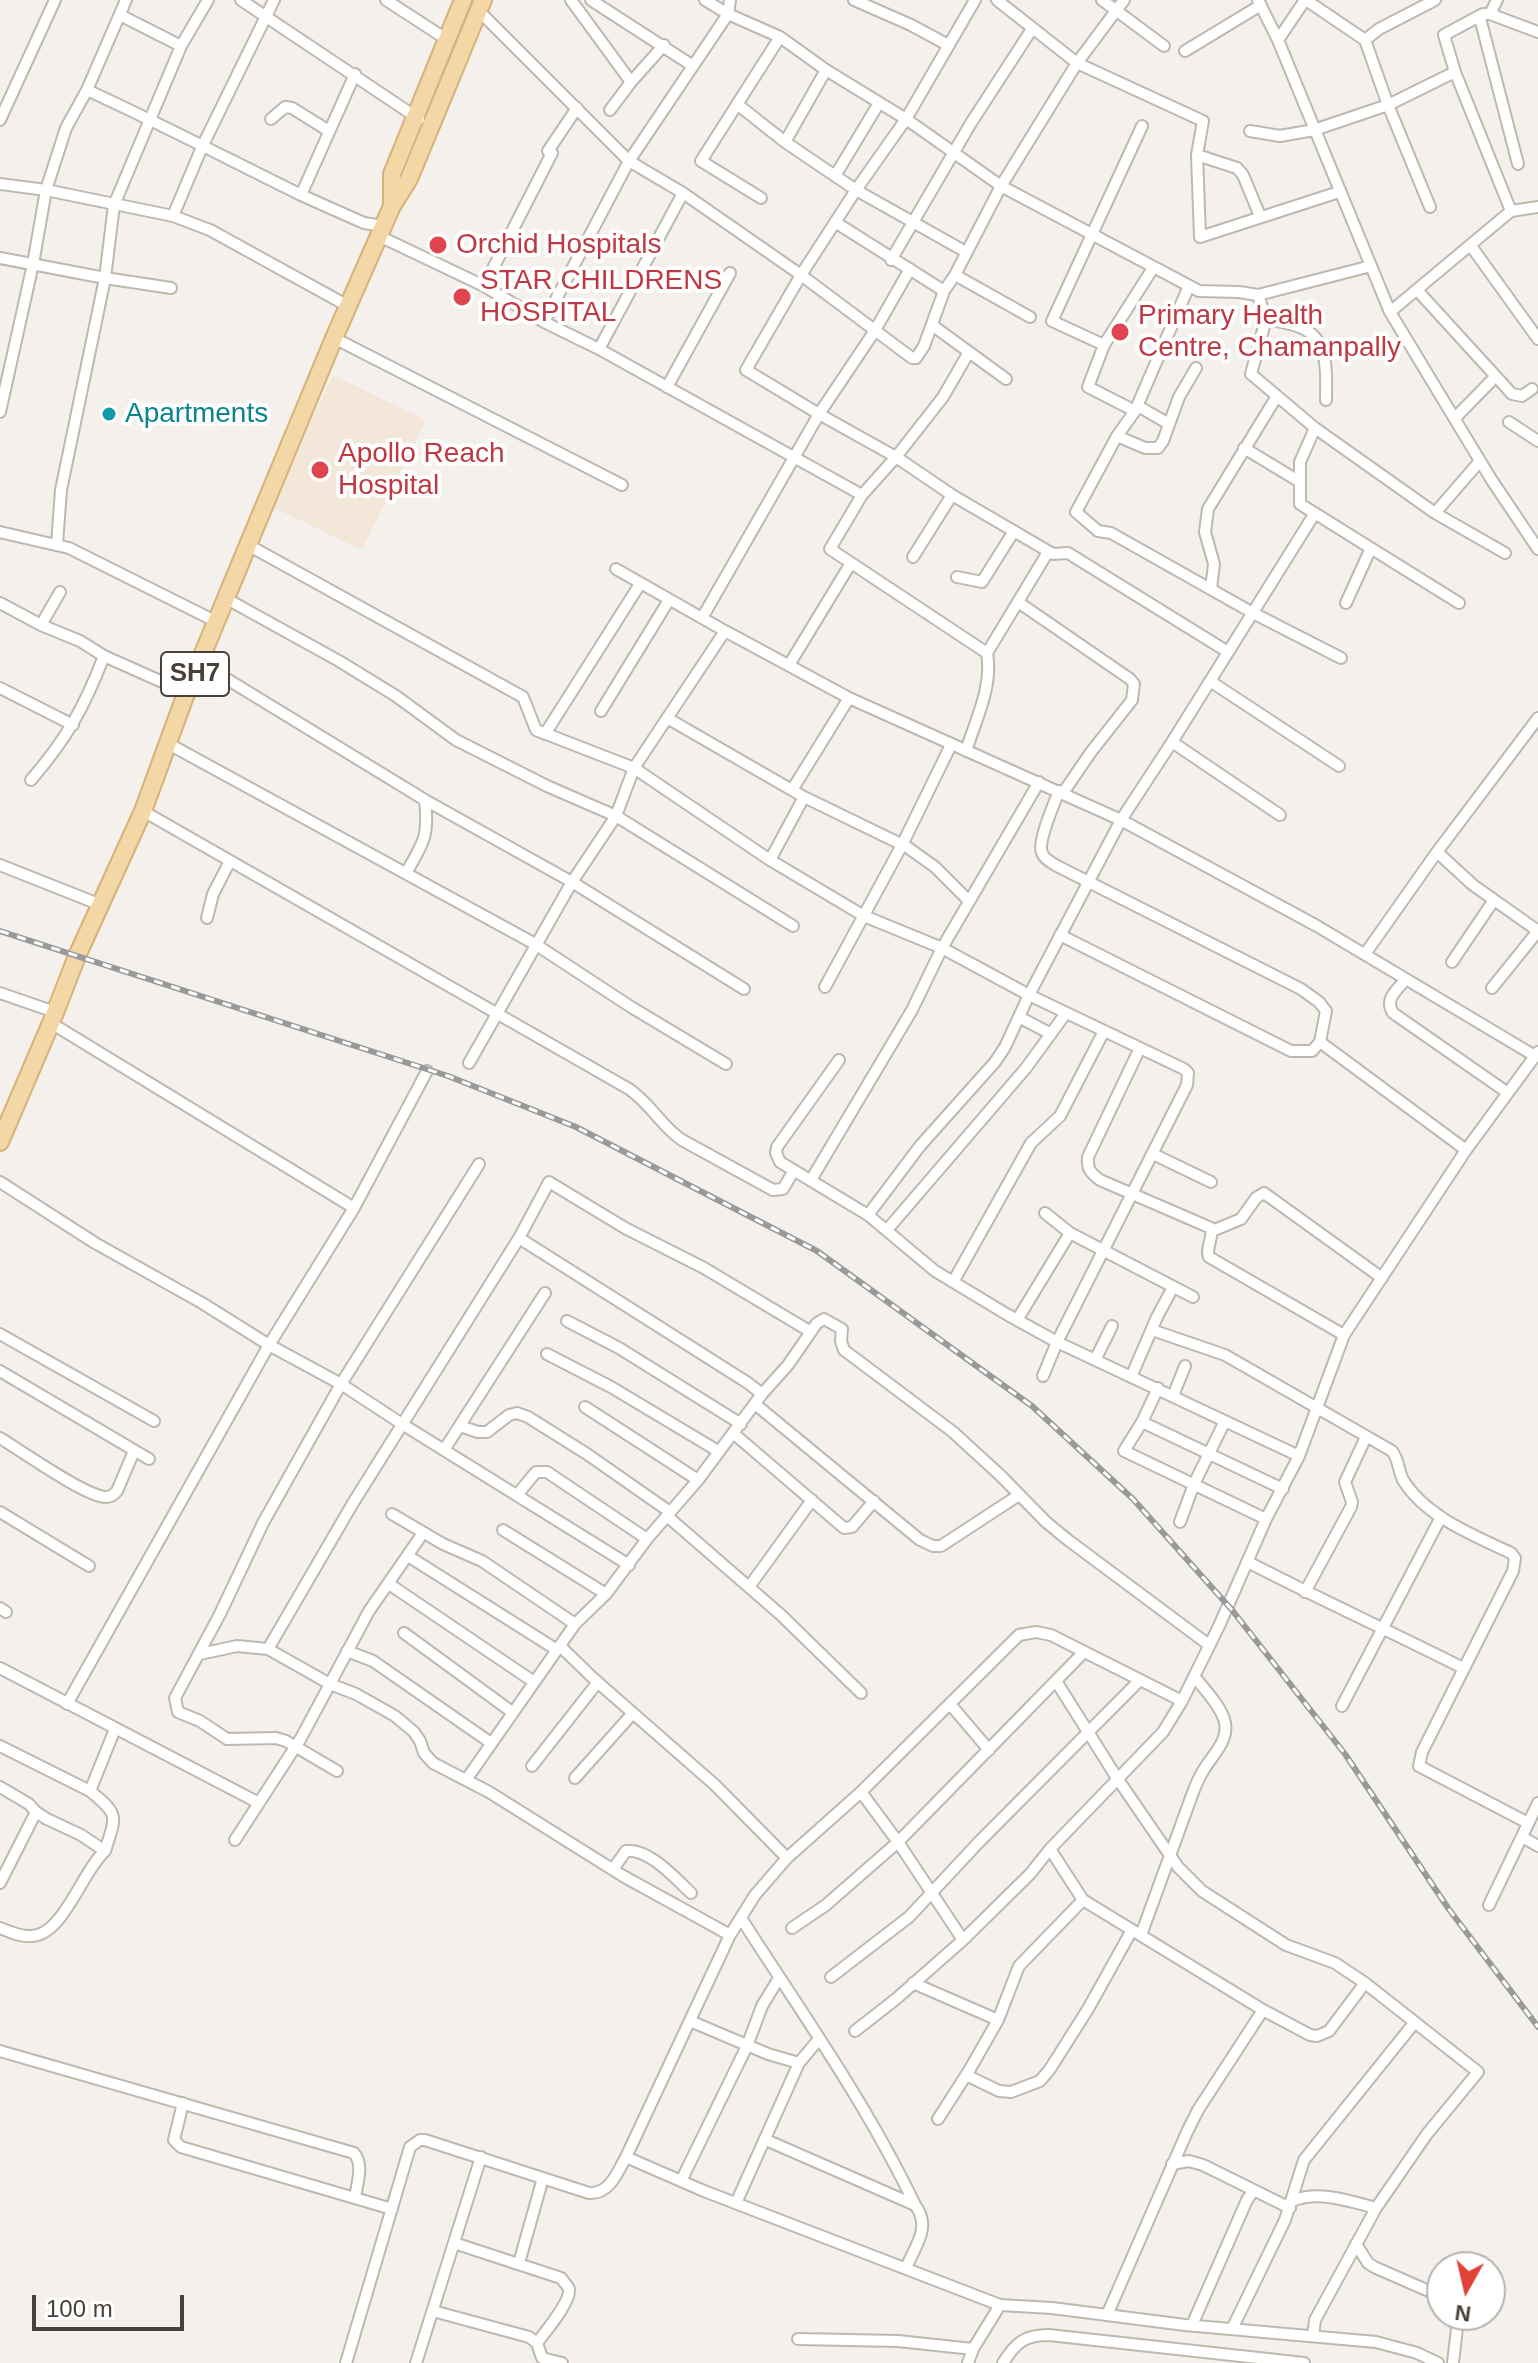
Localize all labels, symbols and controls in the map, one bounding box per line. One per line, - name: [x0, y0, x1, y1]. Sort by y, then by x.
- place label: Orchid Hospitals: [456, 228, 661, 262]
- marker: Orchid Hospitals: [427, 234, 449, 256]
- place label: STAR CHILDRENS HOSPITAL: [480, 264, 722, 330]
- marker: STAR CHILDRENS HOSPITAL: [451, 286, 473, 308]
- place label: Primary Health Centre, Chamanpally: [1138, 299, 1401, 365]
- marker: Primary Health Centre, Chamanpally: [1109, 321, 1131, 343]
- place label: Apartments: [125, 397, 268, 431]
- marker: Apartments: [100, 405, 118, 423]
- place label: Apollo Reach Hospital: [338, 437, 505, 503]
- marker: Apollo Reach Hospital: [309, 459, 331, 481]
- road number: SH7: [161, 652, 229, 696]
- north arrow: [1426, 2251, 1506, 2331]
- scale bar: [36, 2279, 188, 2329]
- text: 100 m: [46, 2295, 113, 2322]
- text: N: [1453, 2300, 1472, 2327]

